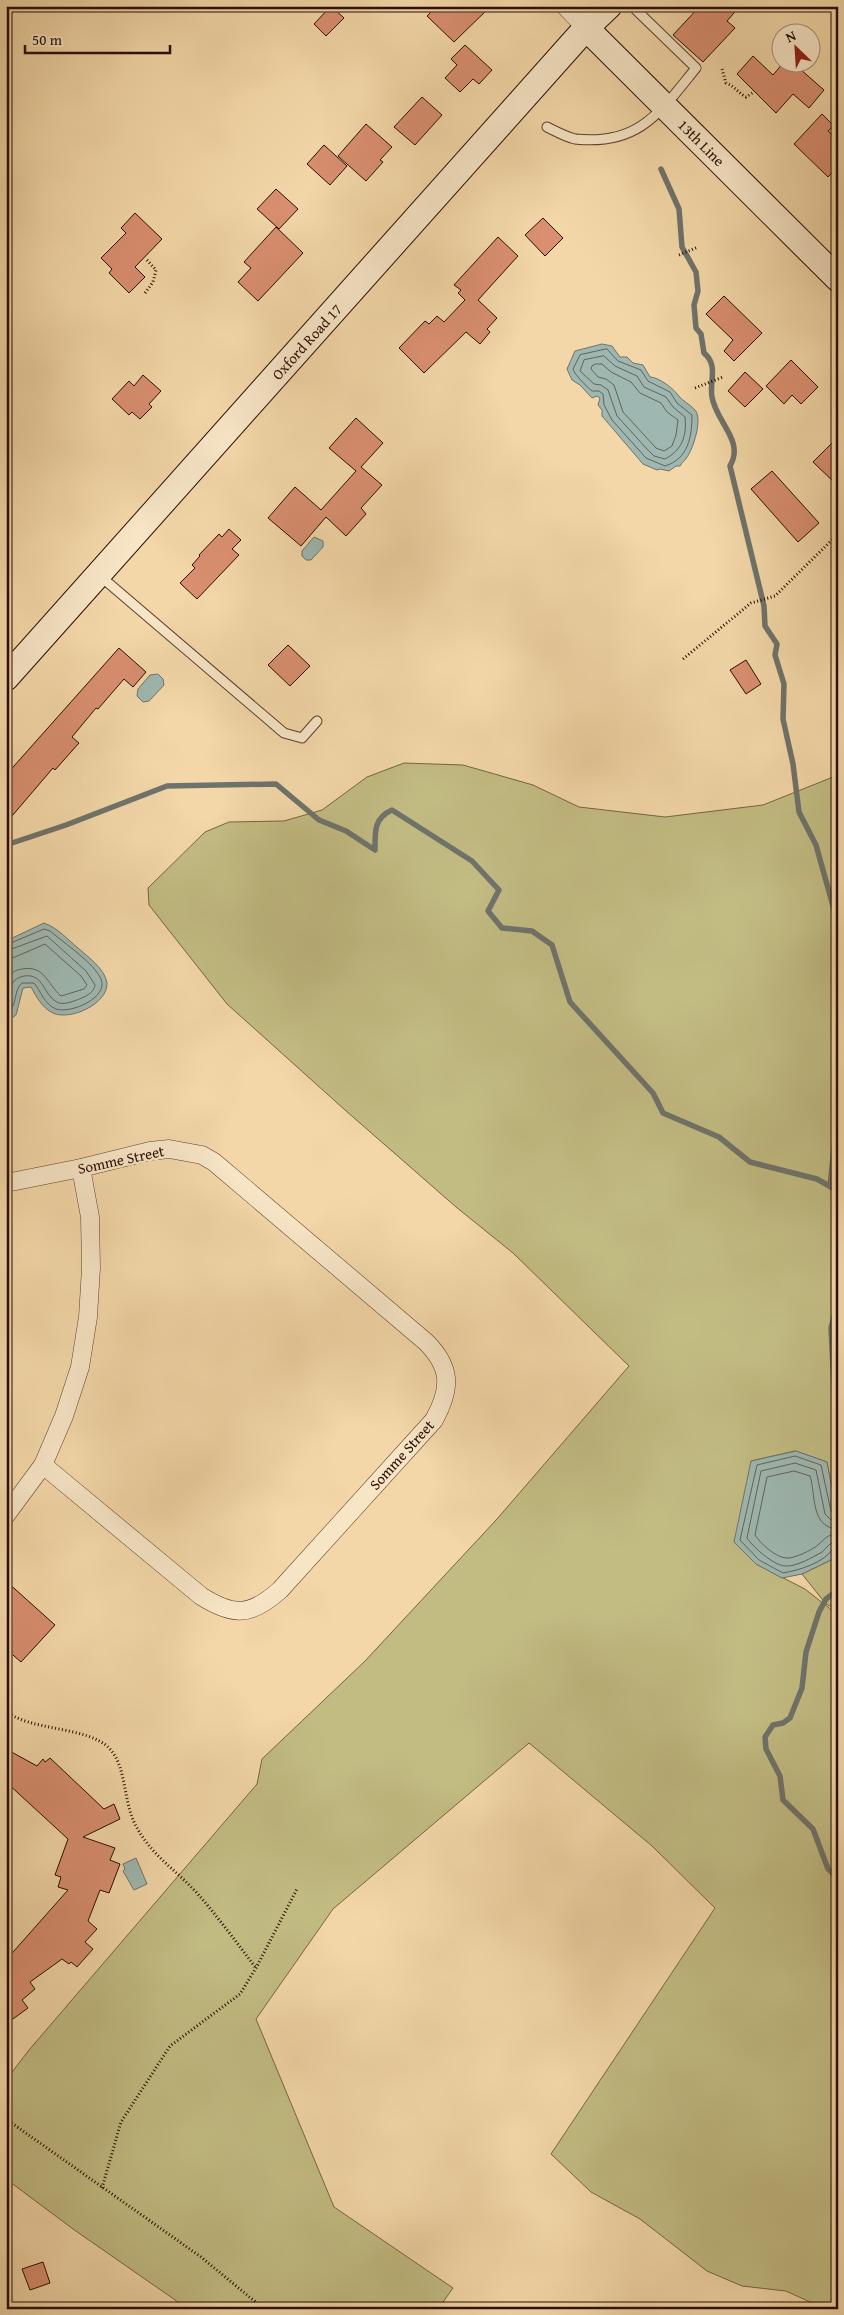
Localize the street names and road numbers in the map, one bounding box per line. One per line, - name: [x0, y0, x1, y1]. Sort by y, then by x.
- street label: 13th Line: [673, 115, 729, 171]
- street label: Oxford Road 17: [267, 299, 346, 384]
- street label: Somme Street: [76, 1140, 167, 1179]
- street label: Somme Street: [364, 1415, 439, 1494]

